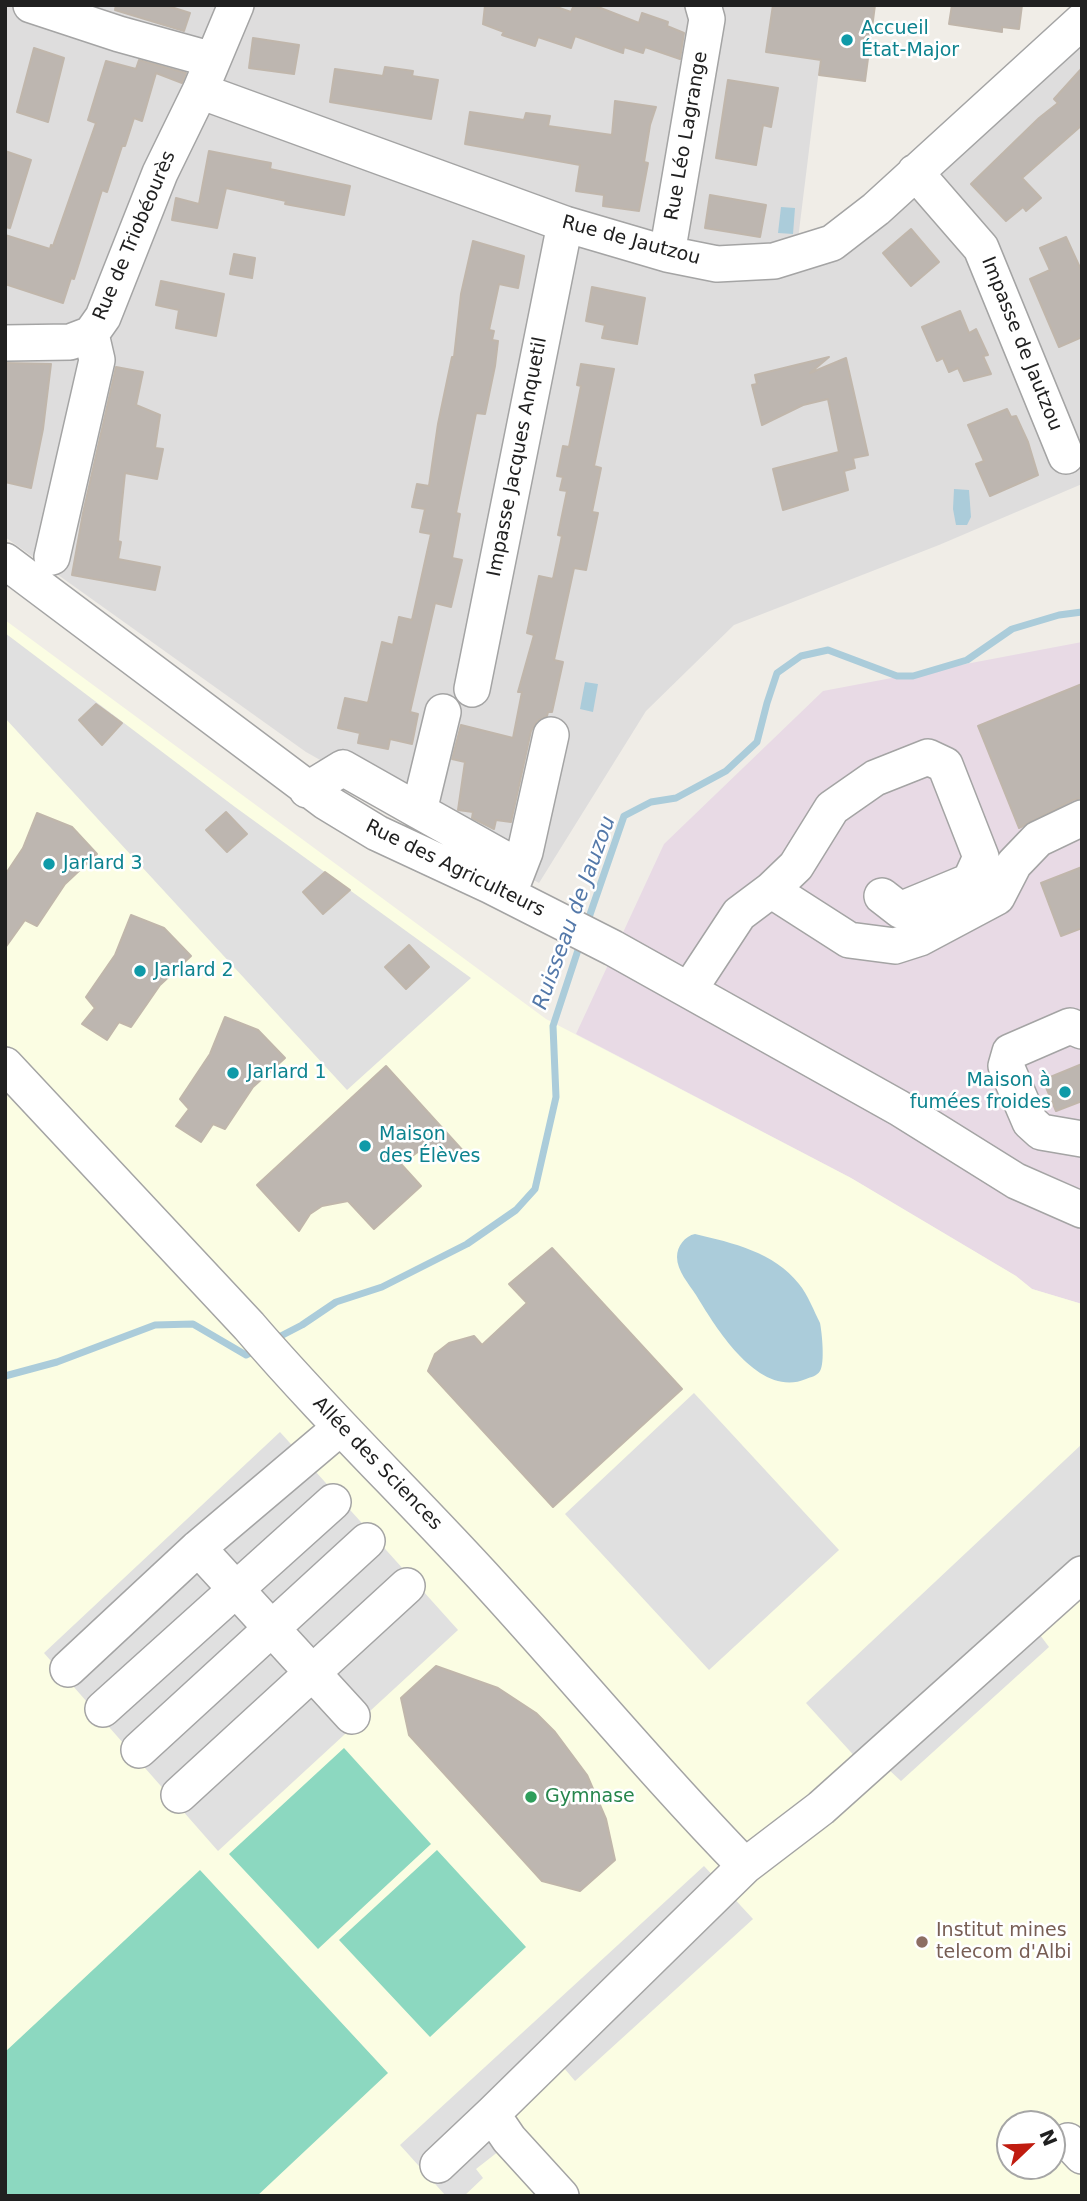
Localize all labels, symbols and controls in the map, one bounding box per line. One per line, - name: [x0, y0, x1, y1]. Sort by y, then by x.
- place label: Accueil État-Major: [861, 18, 959, 62]
- marker: Accueil État-Major: [839, 32, 855, 48]
- street label: Rue Léo Lagrange: [661, 50, 713, 222]
- street label: Rue de Triobéourès: [89, 148, 181, 324]
- street label: Rue de Jautzou: [559, 212, 703, 270]
- street label: Impasse de Jautzou: [976, 254, 1066, 434]
- street label: Impasse Jacques Anquetil: [484, 335, 552, 579]
- water label: Ruisseau de Jauzou: [528, 813, 622, 1013]
- street label: Rue des Agriculteurs: [362, 816, 548, 922]
- place label: Jarlard 3: [63, 853, 143, 875]
- marker: Jarlard 3: [41, 856, 57, 872]
- place label: Jarlard 2: [154, 960, 234, 982]
- marker: Jarlard 2: [132, 963, 148, 979]
- place label: Jarlard 1: [247, 1062, 327, 1084]
- marker: Jarlard 1: [225, 1065, 241, 1081]
- place label: Maison à fumées froides: [910, 1070, 1051, 1114]
- marker: Maison à fumées froides: [1057, 1084, 1073, 1100]
- place label: Maison des Élèves: [379, 1124, 480, 1168]
- marker: Maison des Élèves: [357, 1138, 373, 1154]
- street label: Allée des Sciences: [308, 1393, 446, 1535]
- place label: Gymnase: [545, 1786, 635, 1808]
- marker: Gymnase: [523, 1789, 539, 1805]
- place label: Institut mines telecom d'Albi: [936, 1920, 1072, 1964]
- marker: Institut mines telecom d'Albi: [914, 1934, 930, 1950]
- north arrow: [996, 2110, 1066, 2180]
- text: N: [1035, 2126, 1062, 2149]

